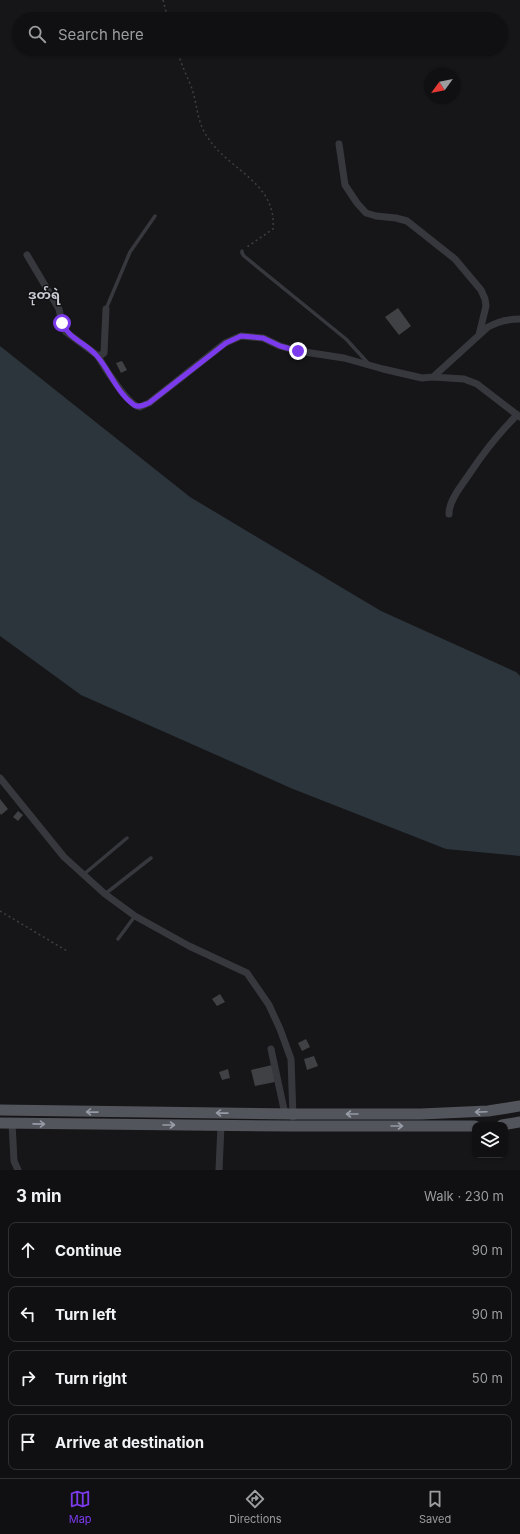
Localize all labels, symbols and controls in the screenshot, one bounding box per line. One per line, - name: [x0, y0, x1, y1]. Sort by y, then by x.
- search box: [12, 12, 508, 56]
- icon: search: [26, 23, 48, 45]
- text: Search here: [58, 25, 144, 44]
- north arrow: [424, 68, 460, 104]
- district label: ဒုတ်ရဲ: [28, 285, 61, 306]
- route start: [53, 314, 71, 332]
- route end: [289, 342, 307, 360]
- one-way arrow: [86, 1108, 99, 1115]
- one-way arrow: [475, 1108, 488, 1115]
- one-way arrow: [216, 1109, 229, 1117]
- one-way arrow: [346, 1110, 359, 1118]
- one-way arrow: [32, 1120, 45, 1128]
- one-way arrow: [162, 1121, 175, 1129]
- one-way arrow: [390, 1122, 403, 1130]
- map controls: [472, 1122, 508, 1158]
- button: layers: [472, 1122, 508, 1158]
- text: 3 min: [16, 1186, 62, 1206]
- text: Walk · 230 m: [424, 1188, 504, 1204]
- icon: ahead: [17, 1239, 39, 1261]
- text: Continue: [55, 1241, 122, 1260]
- text: 90 m: [472, 1242, 503, 1258]
- icon: left: [17, 1303, 39, 1325]
- text: Turn left: [55, 1305, 116, 1324]
- text: 90 m: [472, 1306, 503, 1322]
- icon: right: [17, 1367, 39, 1389]
- text: Turn right: [55, 1369, 127, 1388]
- text: 50 m: [472, 1370, 503, 1386]
- icon: arrive: [17, 1431, 39, 1453]
- text: Arrive at destination: [55, 1433, 204, 1452]
- tab: Map: [69, 1488, 92, 1526]
- tab: Directions: [229, 1488, 282, 1526]
- tab: Saved: [419, 1488, 451, 1526]

